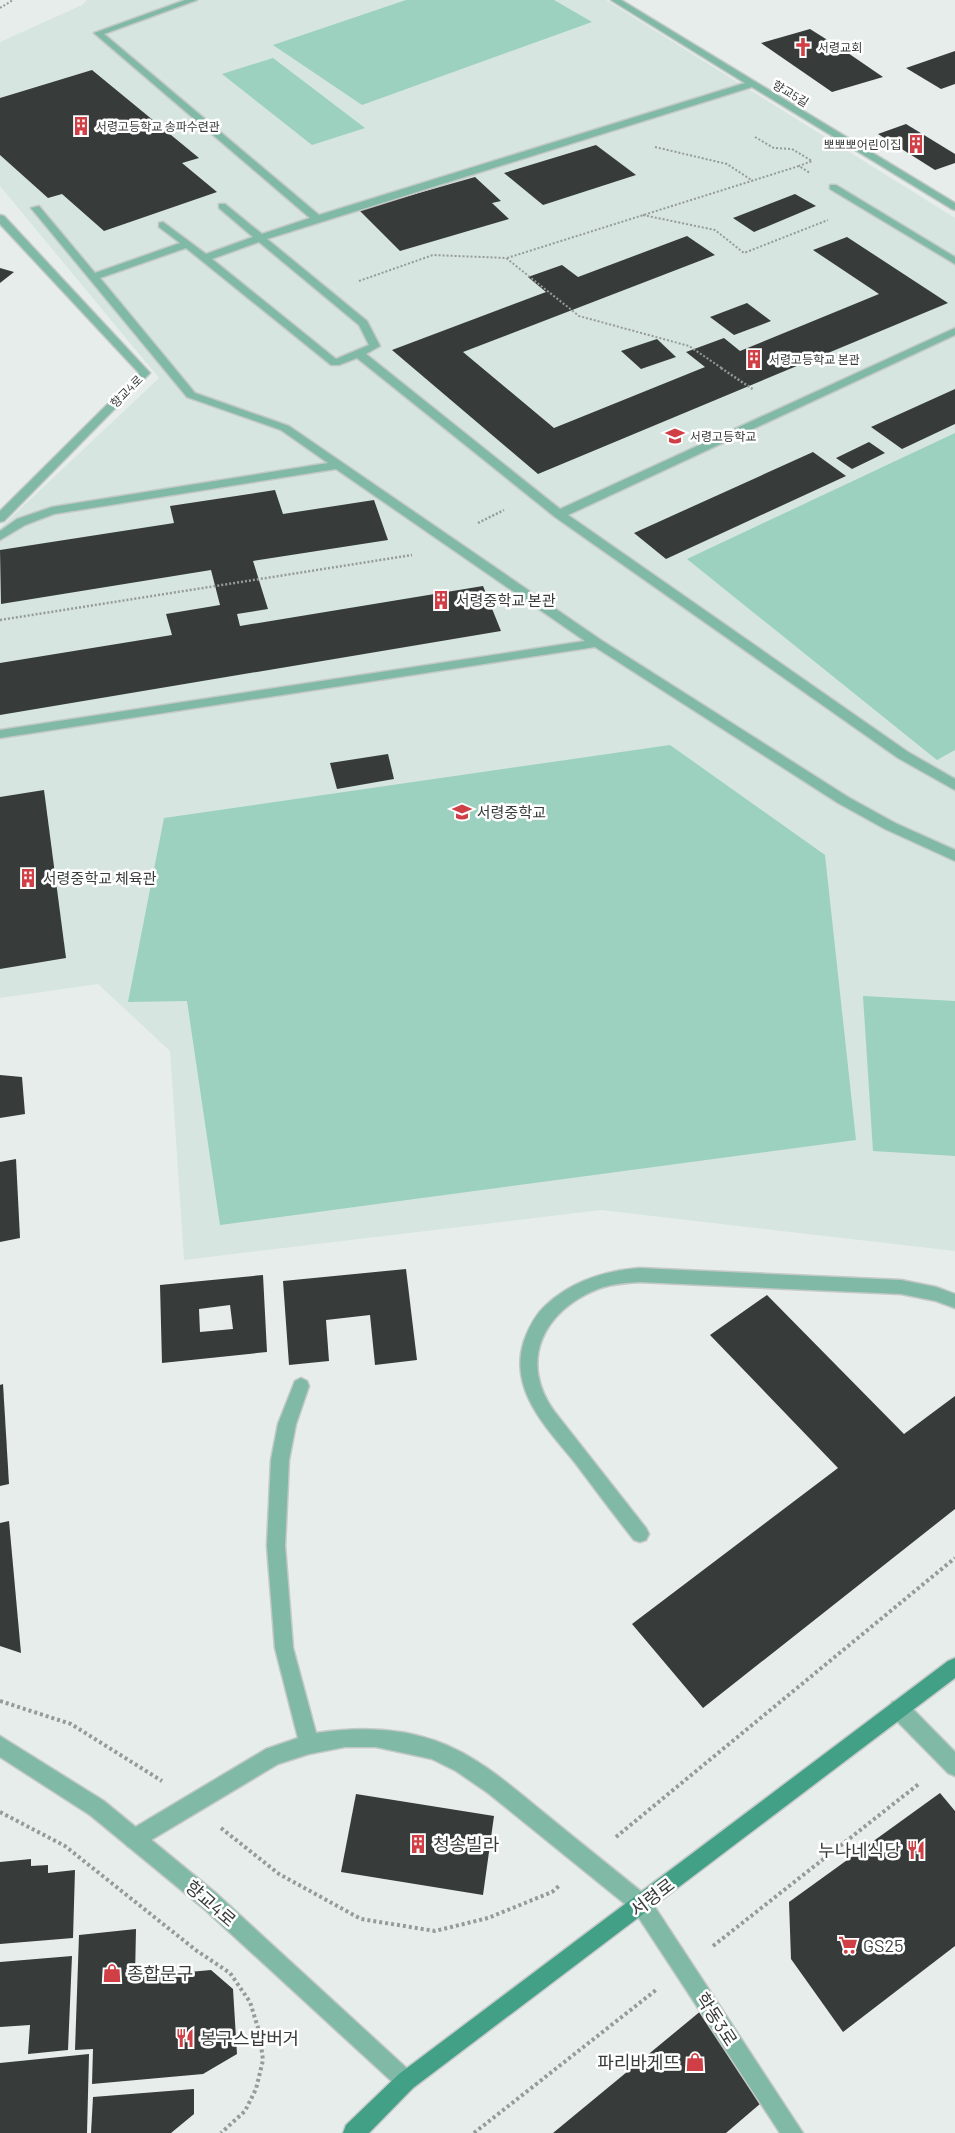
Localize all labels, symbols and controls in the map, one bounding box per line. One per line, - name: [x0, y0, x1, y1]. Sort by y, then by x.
- church icon: 서령교회: [792, 36, 814, 58]
- place label: 서령교회: [818, 40, 862, 54]
- street label: 향교5길: [771, 77, 811, 109]
- building icon: 서령고등학교 송파수련관: [70, 115, 92, 137]
- place label: 서령고등학교 송파수련관: [96, 119, 220, 133]
- building icon: 뽀뽀뽀어린이집: [905, 133, 927, 155]
- place label: 뽀뽀뽀어린이집: [824, 137, 901, 151]
- building icon: 서령고등학교 본관: [743, 348, 765, 370]
- place label: 서령고등학교 본관: [769, 352, 860, 366]
- street label: 향교4로: [107, 372, 145, 410]
- school or university icon: 서령고등학교: [664, 425, 686, 447]
- place label: 서령고등학교: [690, 429, 756, 443]
- building icon: 서령중학교 본관: [430, 589, 452, 611]
- place label: 서령중학교 본관: [456, 591, 556, 609]
- school or university icon: 서령중학교: [451, 801, 473, 823]
- place label: 서령중학교: [477, 803, 546, 821]
- building icon: 서령중학교 체육관: [17, 867, 39, 889]
- place label: 서령중학교 체육관: [43, 869, 157, 887]
- building icon: 청송빌라: [407, 1833, 429, 1855]
- place label: 청송빌라: [433, 1833, 500, 1855]
- place label: 누나네식당: [818, 1839, 901, 1861]
- restaurant icon: 누나네식당: [905, 1839, 927, 1861]
- street label: 서령로: [626, 1873, 678, 1921]
- street label: 향교4로: [181, 1875, 241, 1931]
- supermarket icon: GS25: [837, 1934, 859, 1956]
- place label: GS25: [863, 1934, 903, 1956]
- shop icon: 종합문구: [101, 1962, 123, 1984]
- place label: 종합문구: [127, 1962, 193, 1984]
- street label: 학동3로: [692, 1988, 742, 2050]
- restaurant icon: 봉구스밥버거: [174, 2027, 196, 2049]
- place label: 봉구스밥버거: [200, 2027, 299, 2049]
- place label: 파리바게뜨: [597, 2051, 680, 2073]
- shop icon: 파리바게뜨: [684, 2051, 706, 2073]

